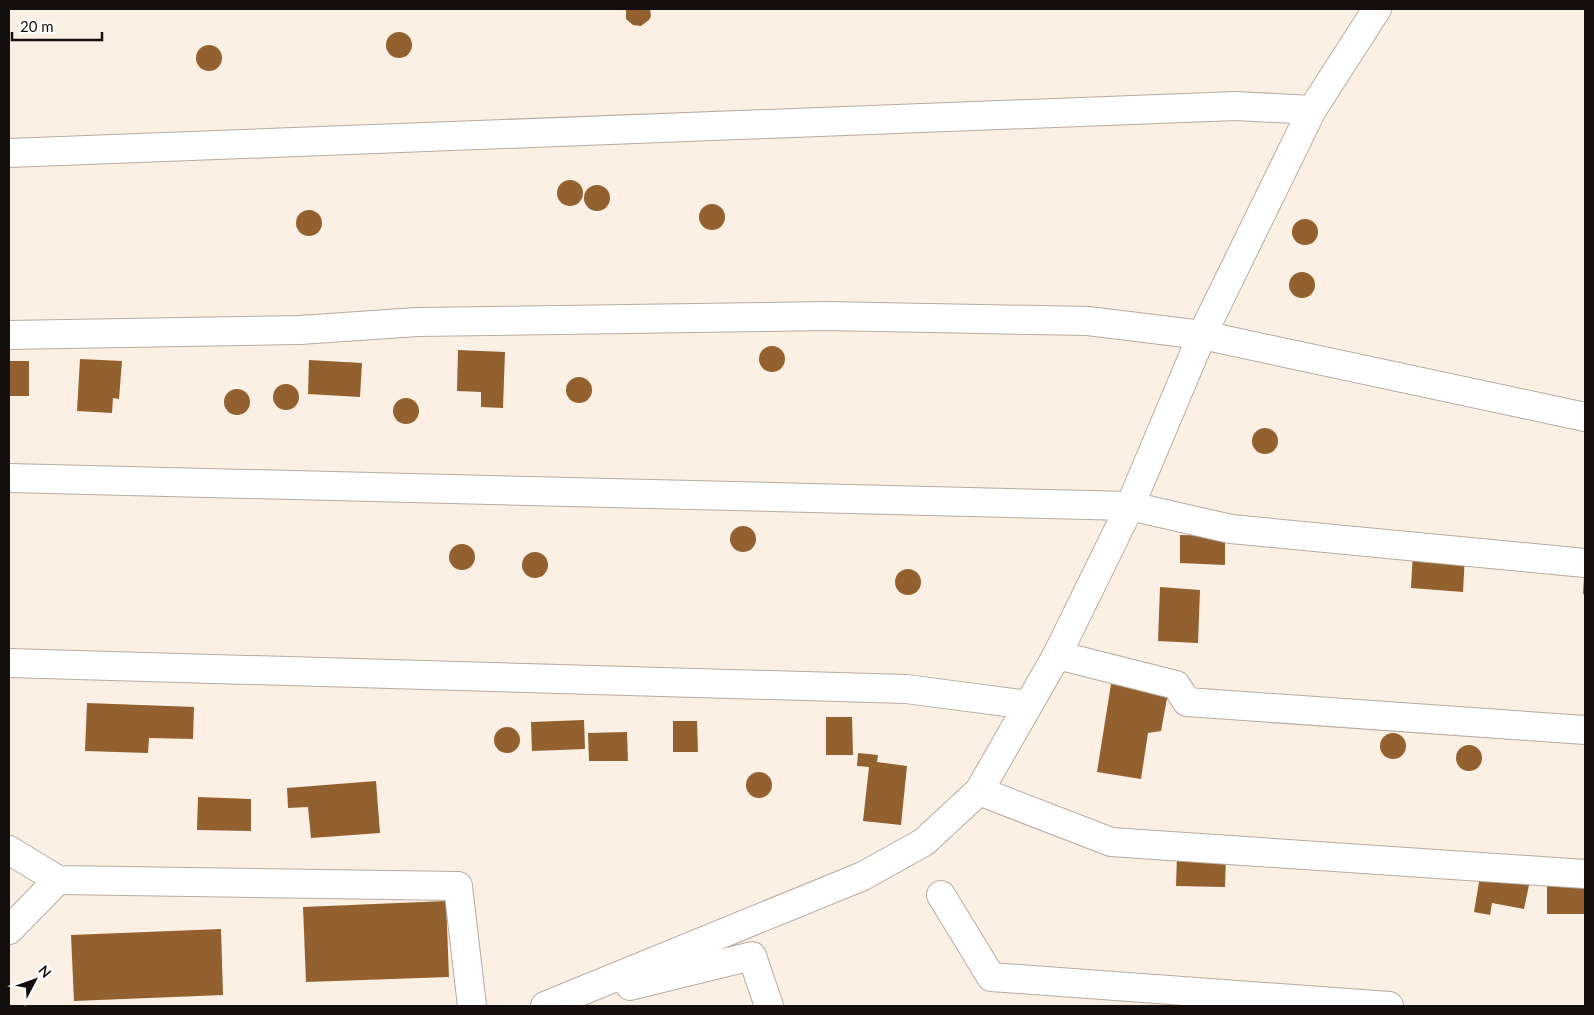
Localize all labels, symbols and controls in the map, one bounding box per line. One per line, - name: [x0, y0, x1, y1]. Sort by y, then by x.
- scale bar: [12, 10, 102, 42]
- text: 20 m: [20, 17, 54, 35]
- north arrow: [10, 955, 60, 1005]
- text: N: [35, 961, 55, 981]

